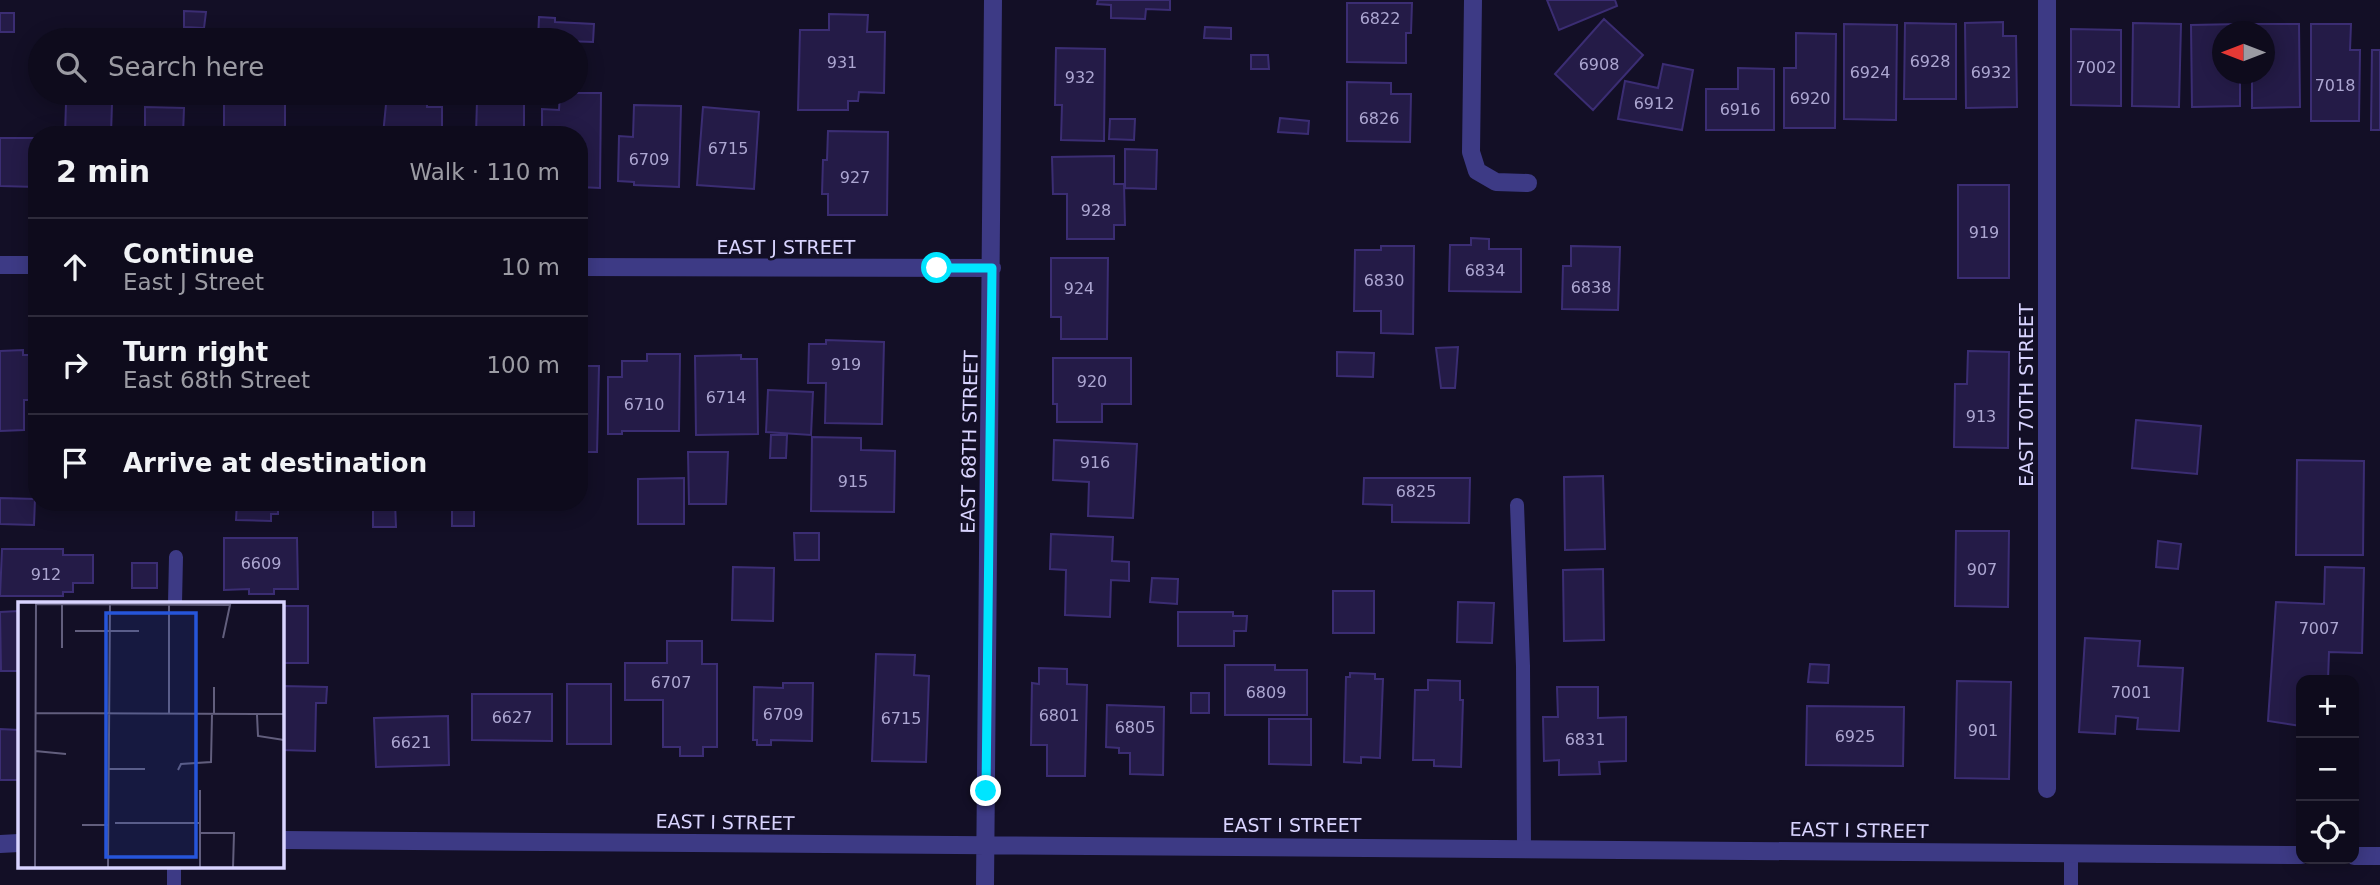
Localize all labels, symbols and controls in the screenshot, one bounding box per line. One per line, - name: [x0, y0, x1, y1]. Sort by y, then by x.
- house number: 6822: [1360, 9, 1400, 28]
- north arrow: [2212, 21, 2275, 84]
- search box: [28, 28, 588, 105]
- icon: search: [52, 48, 90, 86]
- text: Search here: [108, 52, 264, 82]
- house number: 6928: [1910, 52, 1950, 71]
- house number: 931: [827, 53, 857, 72]
- house number: 6908: [1579, 55, 1619, 74]
- house number: 7002: [2076, 58, 2116, 77]
- house number: 6924: [1850, 63, 1890, 82]
- house number: 6932: [1971, 63, 2011, 82]
- house number: 932: [1065, 68, 1095, 87]
- house number: 7018: [2315, 76, 2355, 95]
- house number: 6920: [1790, 89, 1830, 108]
- house number: 6912: [1634, 94, 1674, 113]
- house number: 6916: [1720, 100, 1760, 119]
- house number: 6826: [1359, 109, 1399, 128]
- house number: 6715: [708, 139, 748, 158]
- house number: 6709: [629, 150, 669, 169]
- text: 2 min: [56, 154, 150, 189]
- text: Walk · 110 m: [409, 159, 560, 185]
- house number: 927: [840, 168, 870, 187]
- house number: 928: [1081, 201, 1111, 220]
- house number: 919: [1969, 223, 1999, 242]
- street label: EAST J STREET: [717, 236, 856, 258]
- text: Continue: [123, 239, 254, 269]
- icon: ahead: [56, 248, 94, 286]
- route start: [921, 252, 952, 283]
- text: 10 m: [501, 254, 560, 280]
- house number: 6834: [1465, 261, 1505, 280]
- text: East J Street: [123, 269, 264, 295]
- house number: 6830: [1364, 271, 1404, 290]
- house number: 6838: [1571, 278, 1611, 297]
- house number: 924: [1064, 279, 1094, 298]
- street label: EAST 70TH STREET: [2015, 303, 2037, 487]
- text: Turn right: [123, 337, 268, 367]
- icon: right: [56, 346, 94, 384]
- street label: EAST 68TH STREET: [956, 350, 982, 534]
- text: 100 m: [486, 352, 560, 378]
- house number: 919: [831, 355, 861, 374]
- text: East 68th Street: [123, 367, 310, 393]
- house number: 920: [1077, 372, 1107, 391]
- house number: 6714: [706, 388, 746, 407]
- house number: 6710: [624, 395, 664, 414]
- house number: 913: [1966, 407, 1996, 426]
- icon: arrive: [56, 444, 94, 482]
- text: Arrive at destination: [123, 448, 427, 478]
- house number: 916: [1080, 453, 1110, 472]
- house number: 915: [838, 472, 868, 491]
- house number: 6825: [1396, 482, 1436, 501]
- house number: 6609: [241, 554, 281, 573]
- house number: 907: [1967, 560, 1997, 579]
- house number: 912: [31, 565, 61, 584]
- inset map: [18, 602, 284, 868]
- house number: 7007: [2299, 619, 2339, 638]
- house number: 6707: [651, 673, 691, 692]
- map controls: [2296, 675, 2359, 864]
- button: +: [2296, 675, 2359, 738]
- house number: 6809: [1246, 683, 1286, 702]
- house number: 7001: [2111, 683, 2151, 702]
- house number: 6709: [763, 705, 803, 724]
- house number: 6801: [1039, 706, 1079, 725]
- house number: 6627: [492, 708, 532, 727]
- house number: 6715: [881, 709, 921, 728]
- house number: 6805: [1115, 718, 1155, 737]
- house number: 901: [1968, 721, 1998, 740]
- house number: 6925: [1835, 727, 1875, 746]
- house number: 6831: [1565, 730, 1605, 749]
- house number: 6621: [391, 733, 431, 752]
- button: −: [2296, 738, 2359, 801]
- route end: [970, 775, 1001, 806]
- button: locate: [2296, 801, 2359, 864]
- street label: EAST I STREET: [655, 810, 795, 834]
- street label: EAST I STREET: [1223, 814, 1362, 836]
- street label: EAST I STREET: [1789, 818, 1929, 842]

